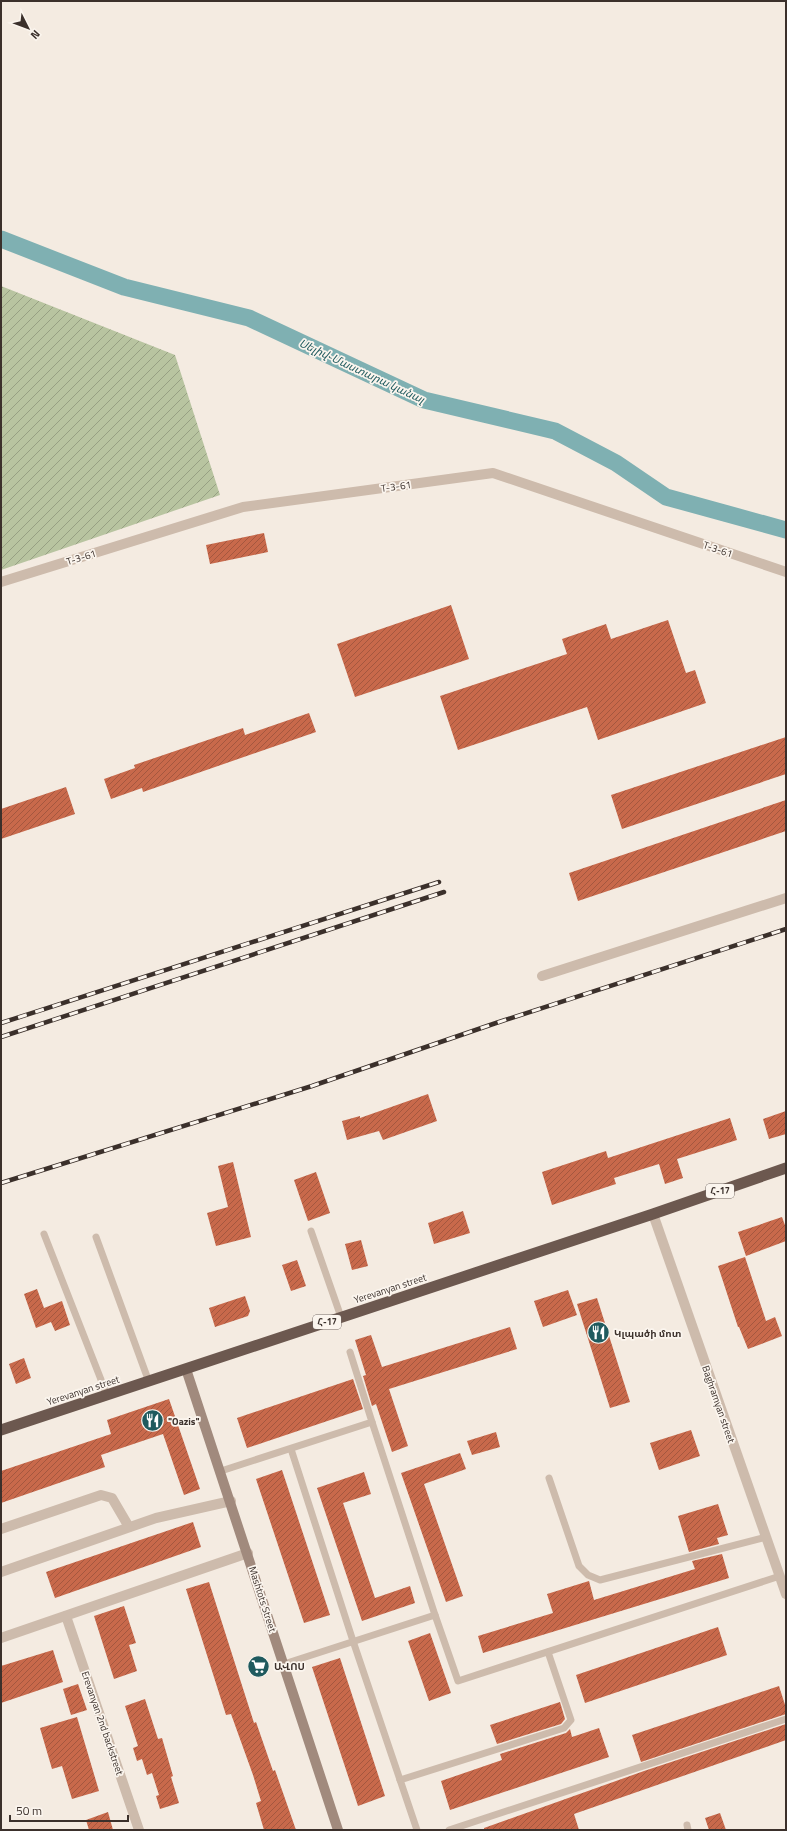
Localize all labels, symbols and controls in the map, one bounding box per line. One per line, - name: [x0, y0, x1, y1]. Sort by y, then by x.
- north arrow: [8, 8, 48, 48]
- text: N: [27, 27, 44, 43]
- water label: Սելիվ֊Մաստարա կանալ: [297, 335, 428, 408]
- street label: T-3-61: [380, 477, 412, 496]
- street label: T-3-61: [701, 537, 735, 561]
- street label: T-3-61: [65, 546, 98, 569]
- road number: Հ-17: [706, 1184, 734, 1198]
- street label: Yerevanyan street: [352, 1270, 429, 1307]
- road number: Հ-17: [313, 1315, 341, 1329]
- restaurant icon: Կլպածի մոտ: [585, 1320, 611, 1346]
- place label: Կլպածի մոտ: [614, 1326, 681, 1341]
- street label: Baghramyan street: [698, 1363, 739, 1445]
- street label: Yerevanyan street: [45, 1372, 122, 1409]
- restaurant icon: "Oazis": [140, 1408, 166, 1434]
- place label: "Oazis": [168, 1414, 200, 1429]
- street label: Mashtots Street: [245, 1564, 280, 1634]
- supermarket icon: ԱՎՈՍ: [245, 1653, 271, 1679]
- place label: ԱՎՈՍ: [274, 1659, 305, 1674]
- street label: Erevanyan 2nd backstreet: [78, 1669, 128, 1778]
- scale bar: [10, 1797, 128, 1823]
- text: 50 m: [16, 1801, 42, 1820]

